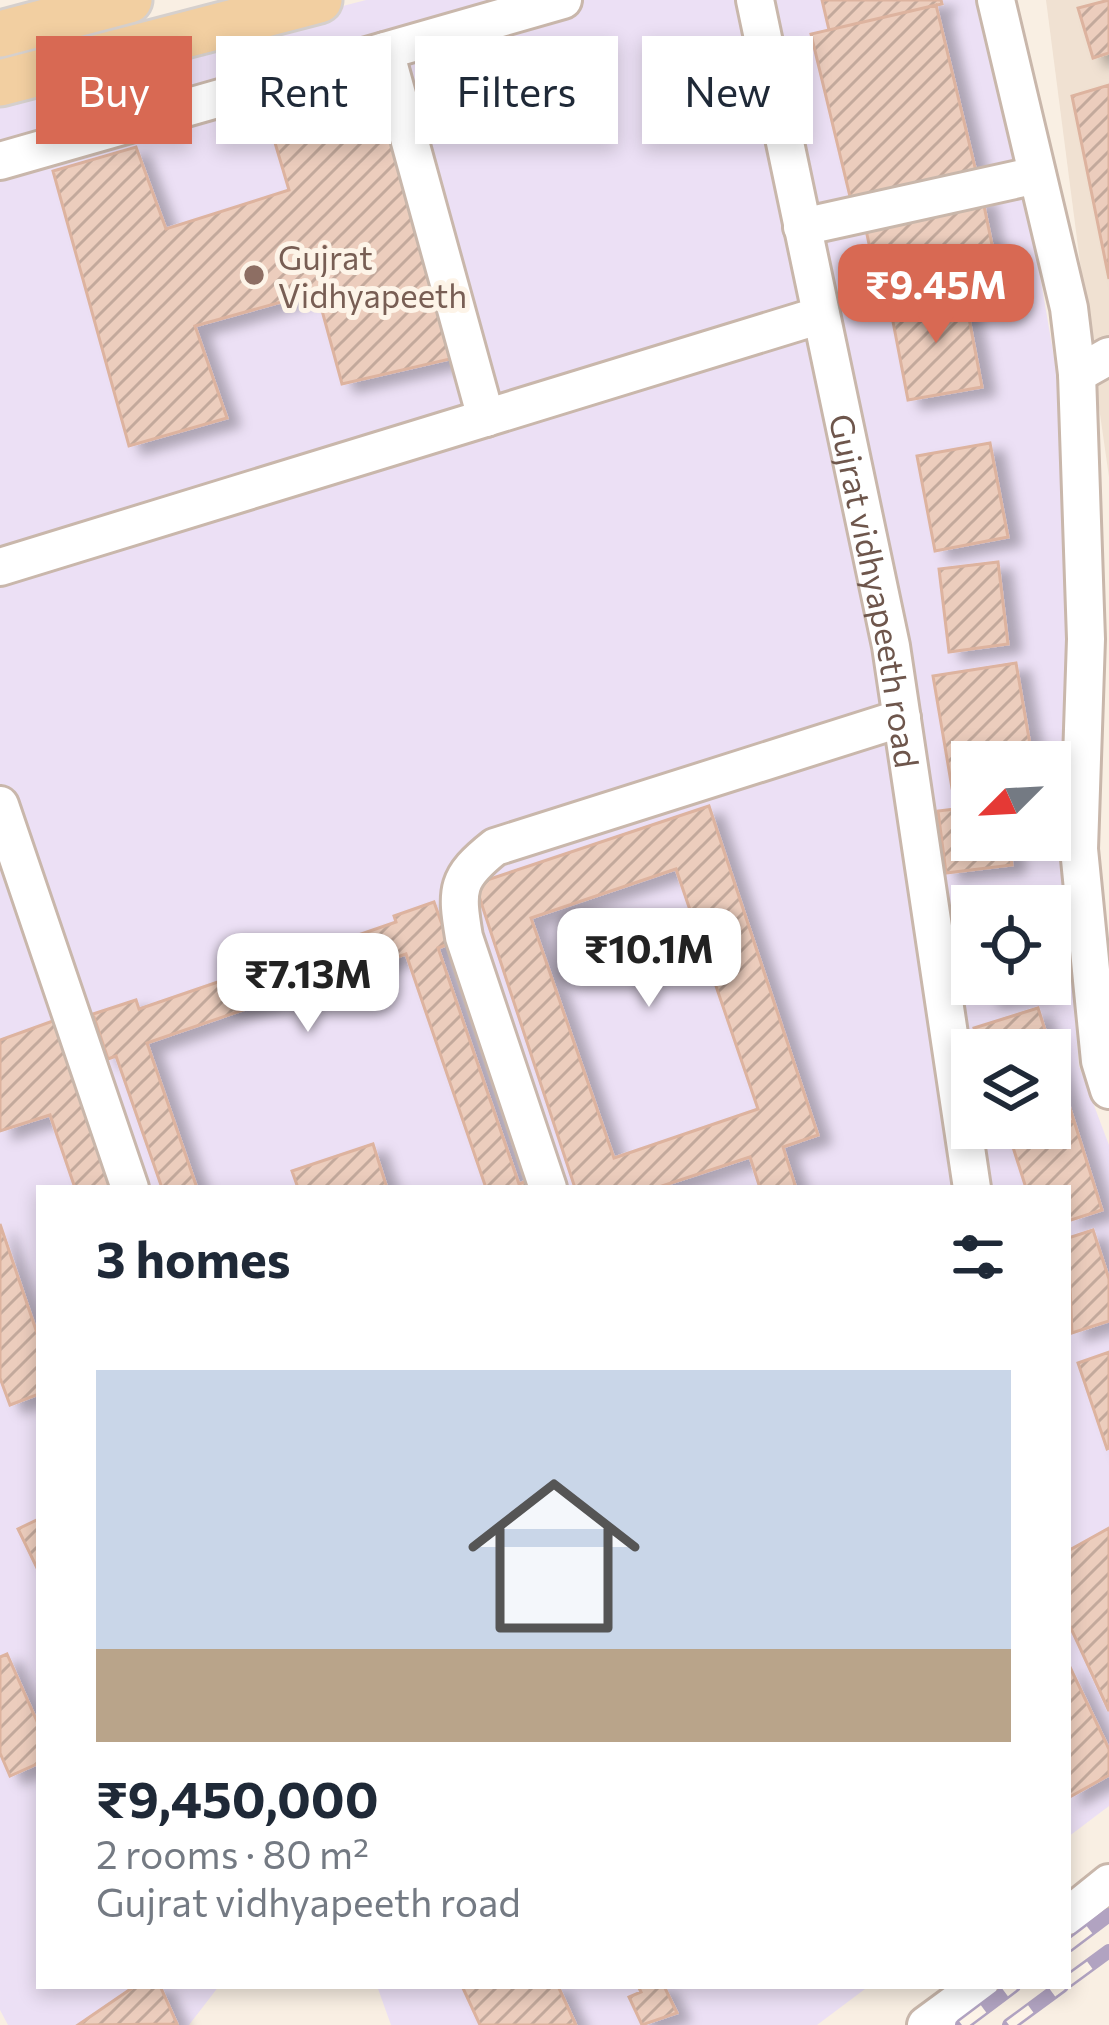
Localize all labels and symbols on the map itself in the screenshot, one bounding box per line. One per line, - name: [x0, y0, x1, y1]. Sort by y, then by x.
- place label: Gujrat Vidhyapeeth: [278, 236, 467, 315]
- pin: ₹9.45M: [838, 244, 1034, 346]
- marker: Gujrat Vidhyapeeth: [241, 262, 267, 288]
- street label: Gujrat vidhyapeeth road: [822, 410, 929, 770]
- north arrow: [951, 741, 1071, 861]
- pin: ₹10.1M: [551, 908, 747, 1010]
- pin: ₹7.13M: [210, 933, 406, 1035]

